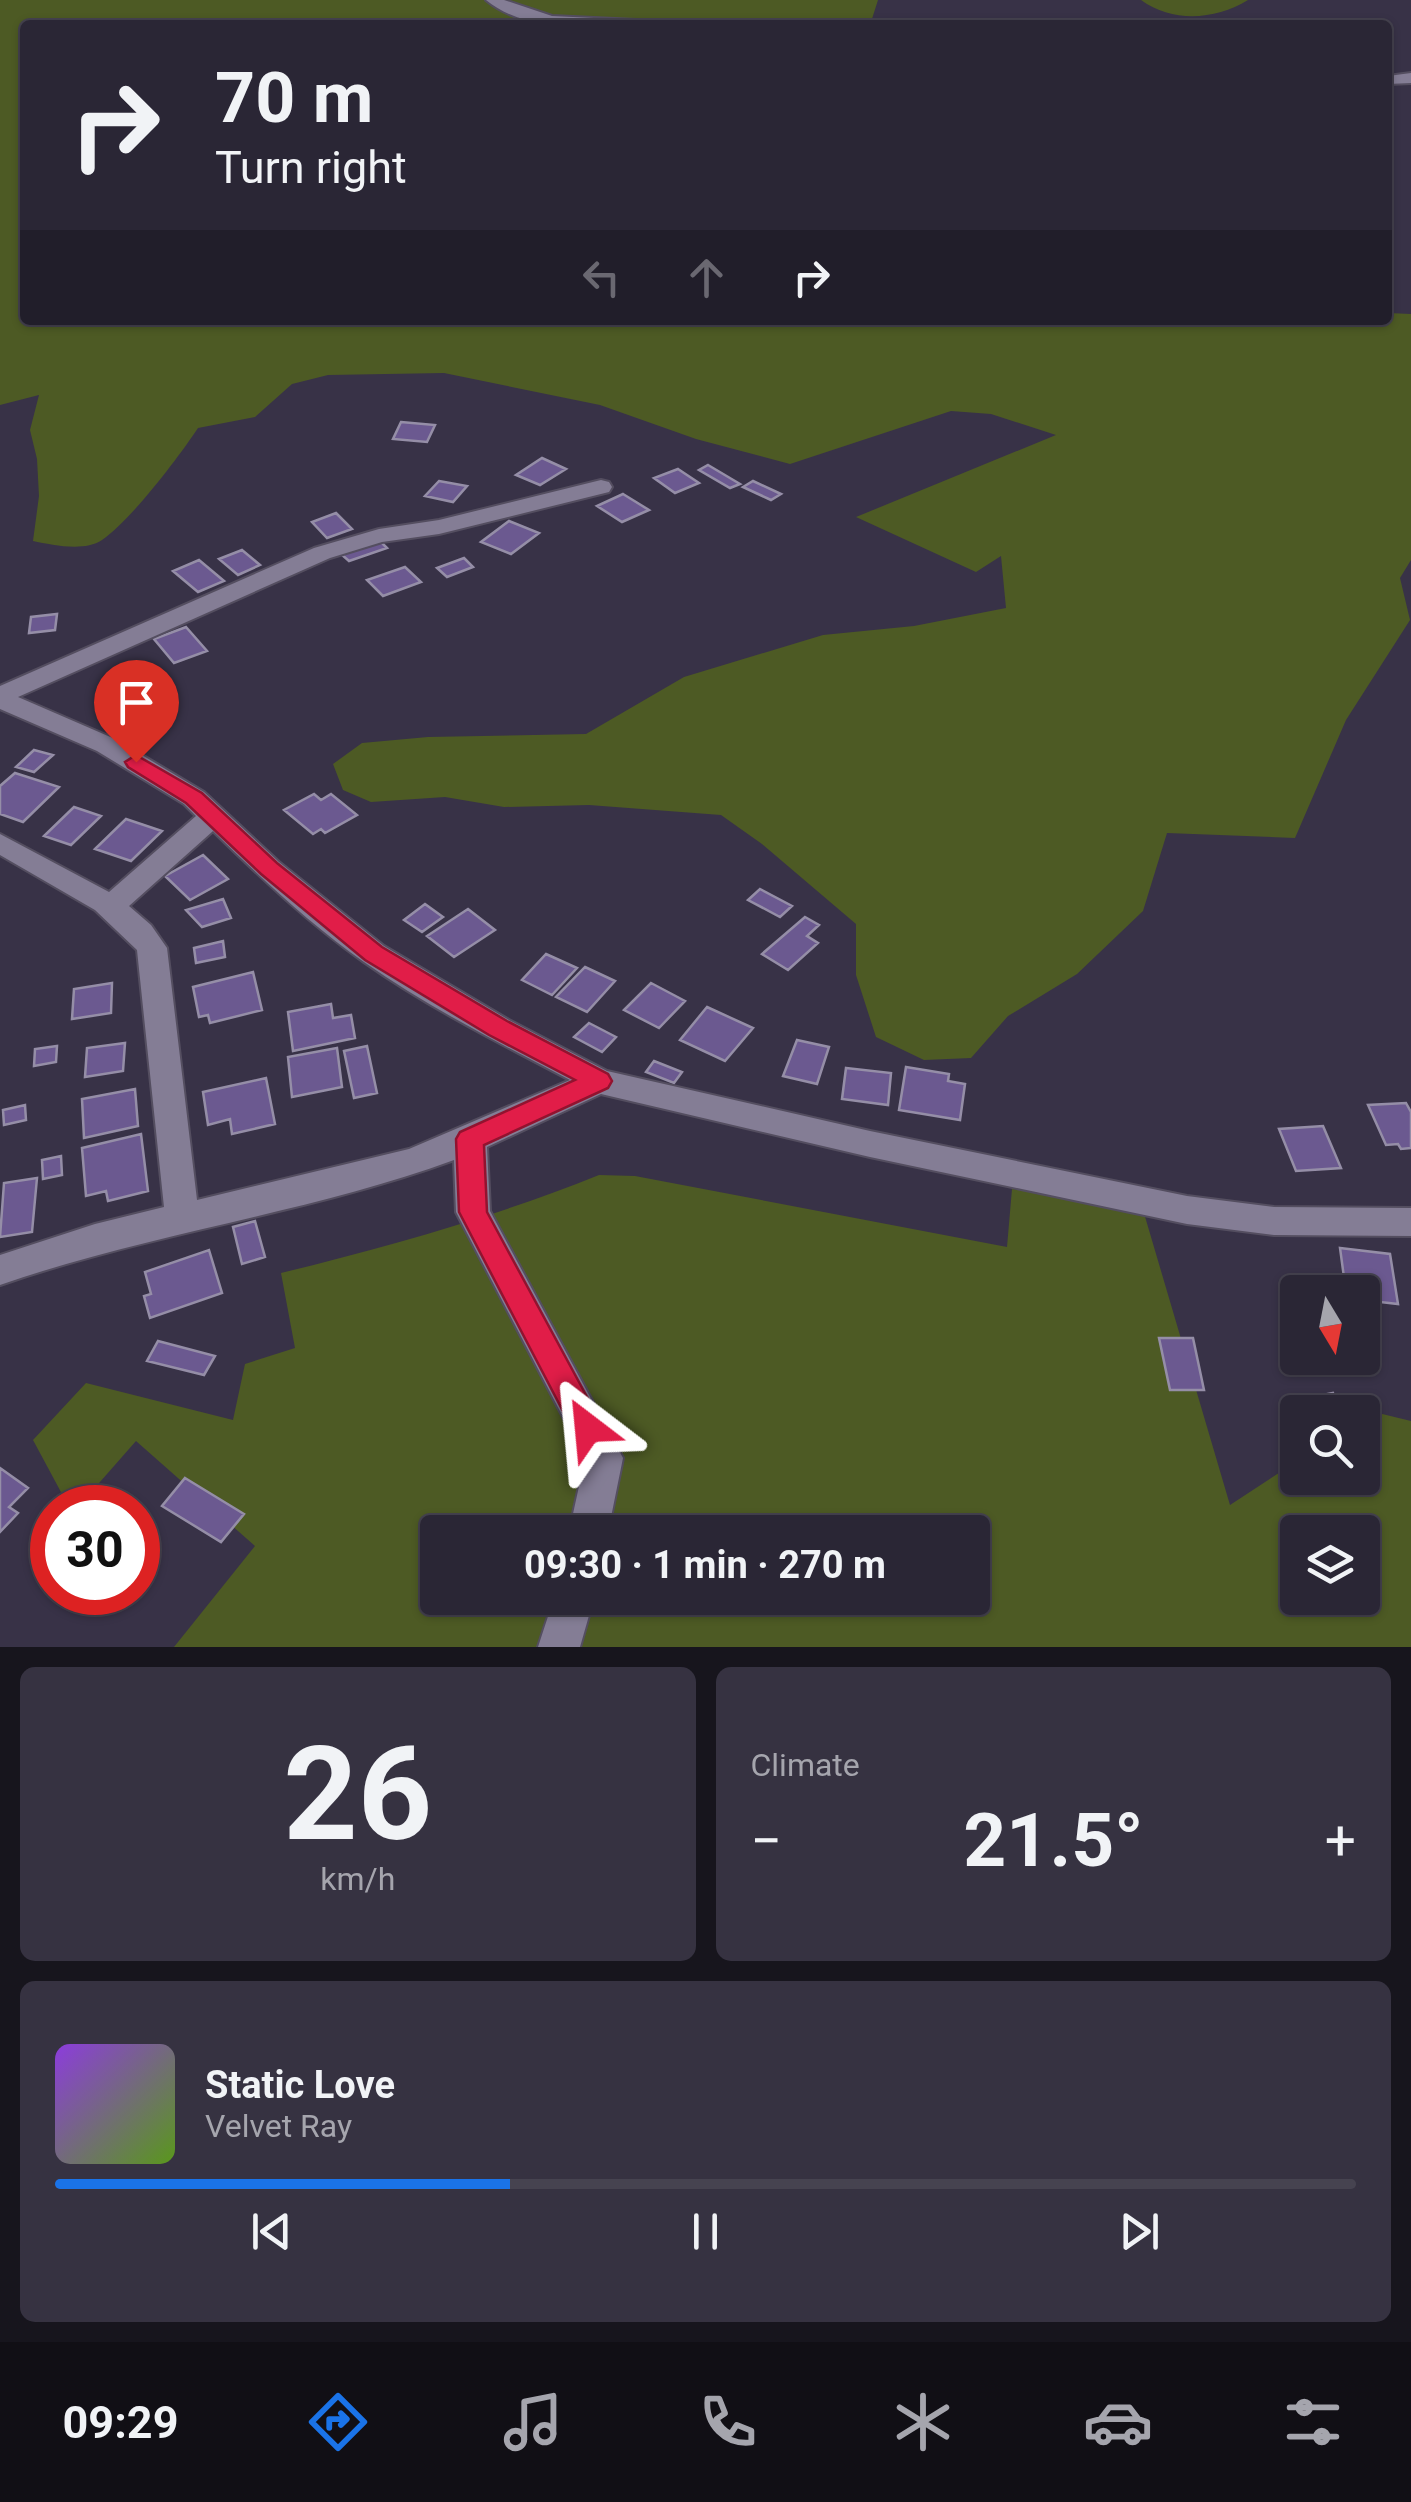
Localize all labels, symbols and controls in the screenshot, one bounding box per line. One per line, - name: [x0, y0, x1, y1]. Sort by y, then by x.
- text: 70 m: [215, 57, 373, 139]
- icon: right: [50, 60, 180, 190]
- text: Turn right: [215, 141, 407, 194]
- icon: left: [574, 250, 629, 305]
- icon: ahead: [679, 250, 734, 305]
- icon: right: [784, 250, 839, 305]
- pin: [94, 660, 179, 763]
- icon: arrive: [109, 675, 164, 730]
- north arrow: [1280, 1275, 1380, 1375]
- map controls: [1280, 1275, 1380, 1615]
- position arrow: [536, 1376, 640, 1480]
- button: search: [1280, 1395, 1380, 1495]
- speed limit sign: 30: [30, 1485, 160, 1615]
- button: layers: [1280, 1515, 1380, 1615]
- text: 09:30 · 1 min · 270 m: [524, 1543, 886, 1587]
- text: 26: [283, 1718, 432, 1871]
- text: Climate: [751, 1746, 860, 1784]
- text: 21.5°: [963, 1796, 1143, 1884]
- text: −: [751, 1809, 782, 1873]
- text: +: [1325, 1809, 1356, 1873]
- text: km/h: [320, 1860, 395, 1898]
- text: Static Love: [205, 2063, 395, 2107]
- text: Velvet Ray: [205, 2107, 352, 2145]
- icon: previous: [244, 2204, 299, 2259]
- icon: pause: [678, 2204, 733, 2259]
- icon: next: [1112, 2204, 1167, 2259]
- icon: directions: [303, 2387, 373, 2457]
- icon: music: [498, 2387, 568, 2457]
- icon: phone: [693, 2387, 763, 2457]
- icon: climate: [888, 2387, 958, 2457]
- icon: car: [1083, 2387, 1153, 2457]
- icon: filters: [1278, 2387, 1348, 2457]
- text: 09:29: [63, 2396, 178, 2449]

